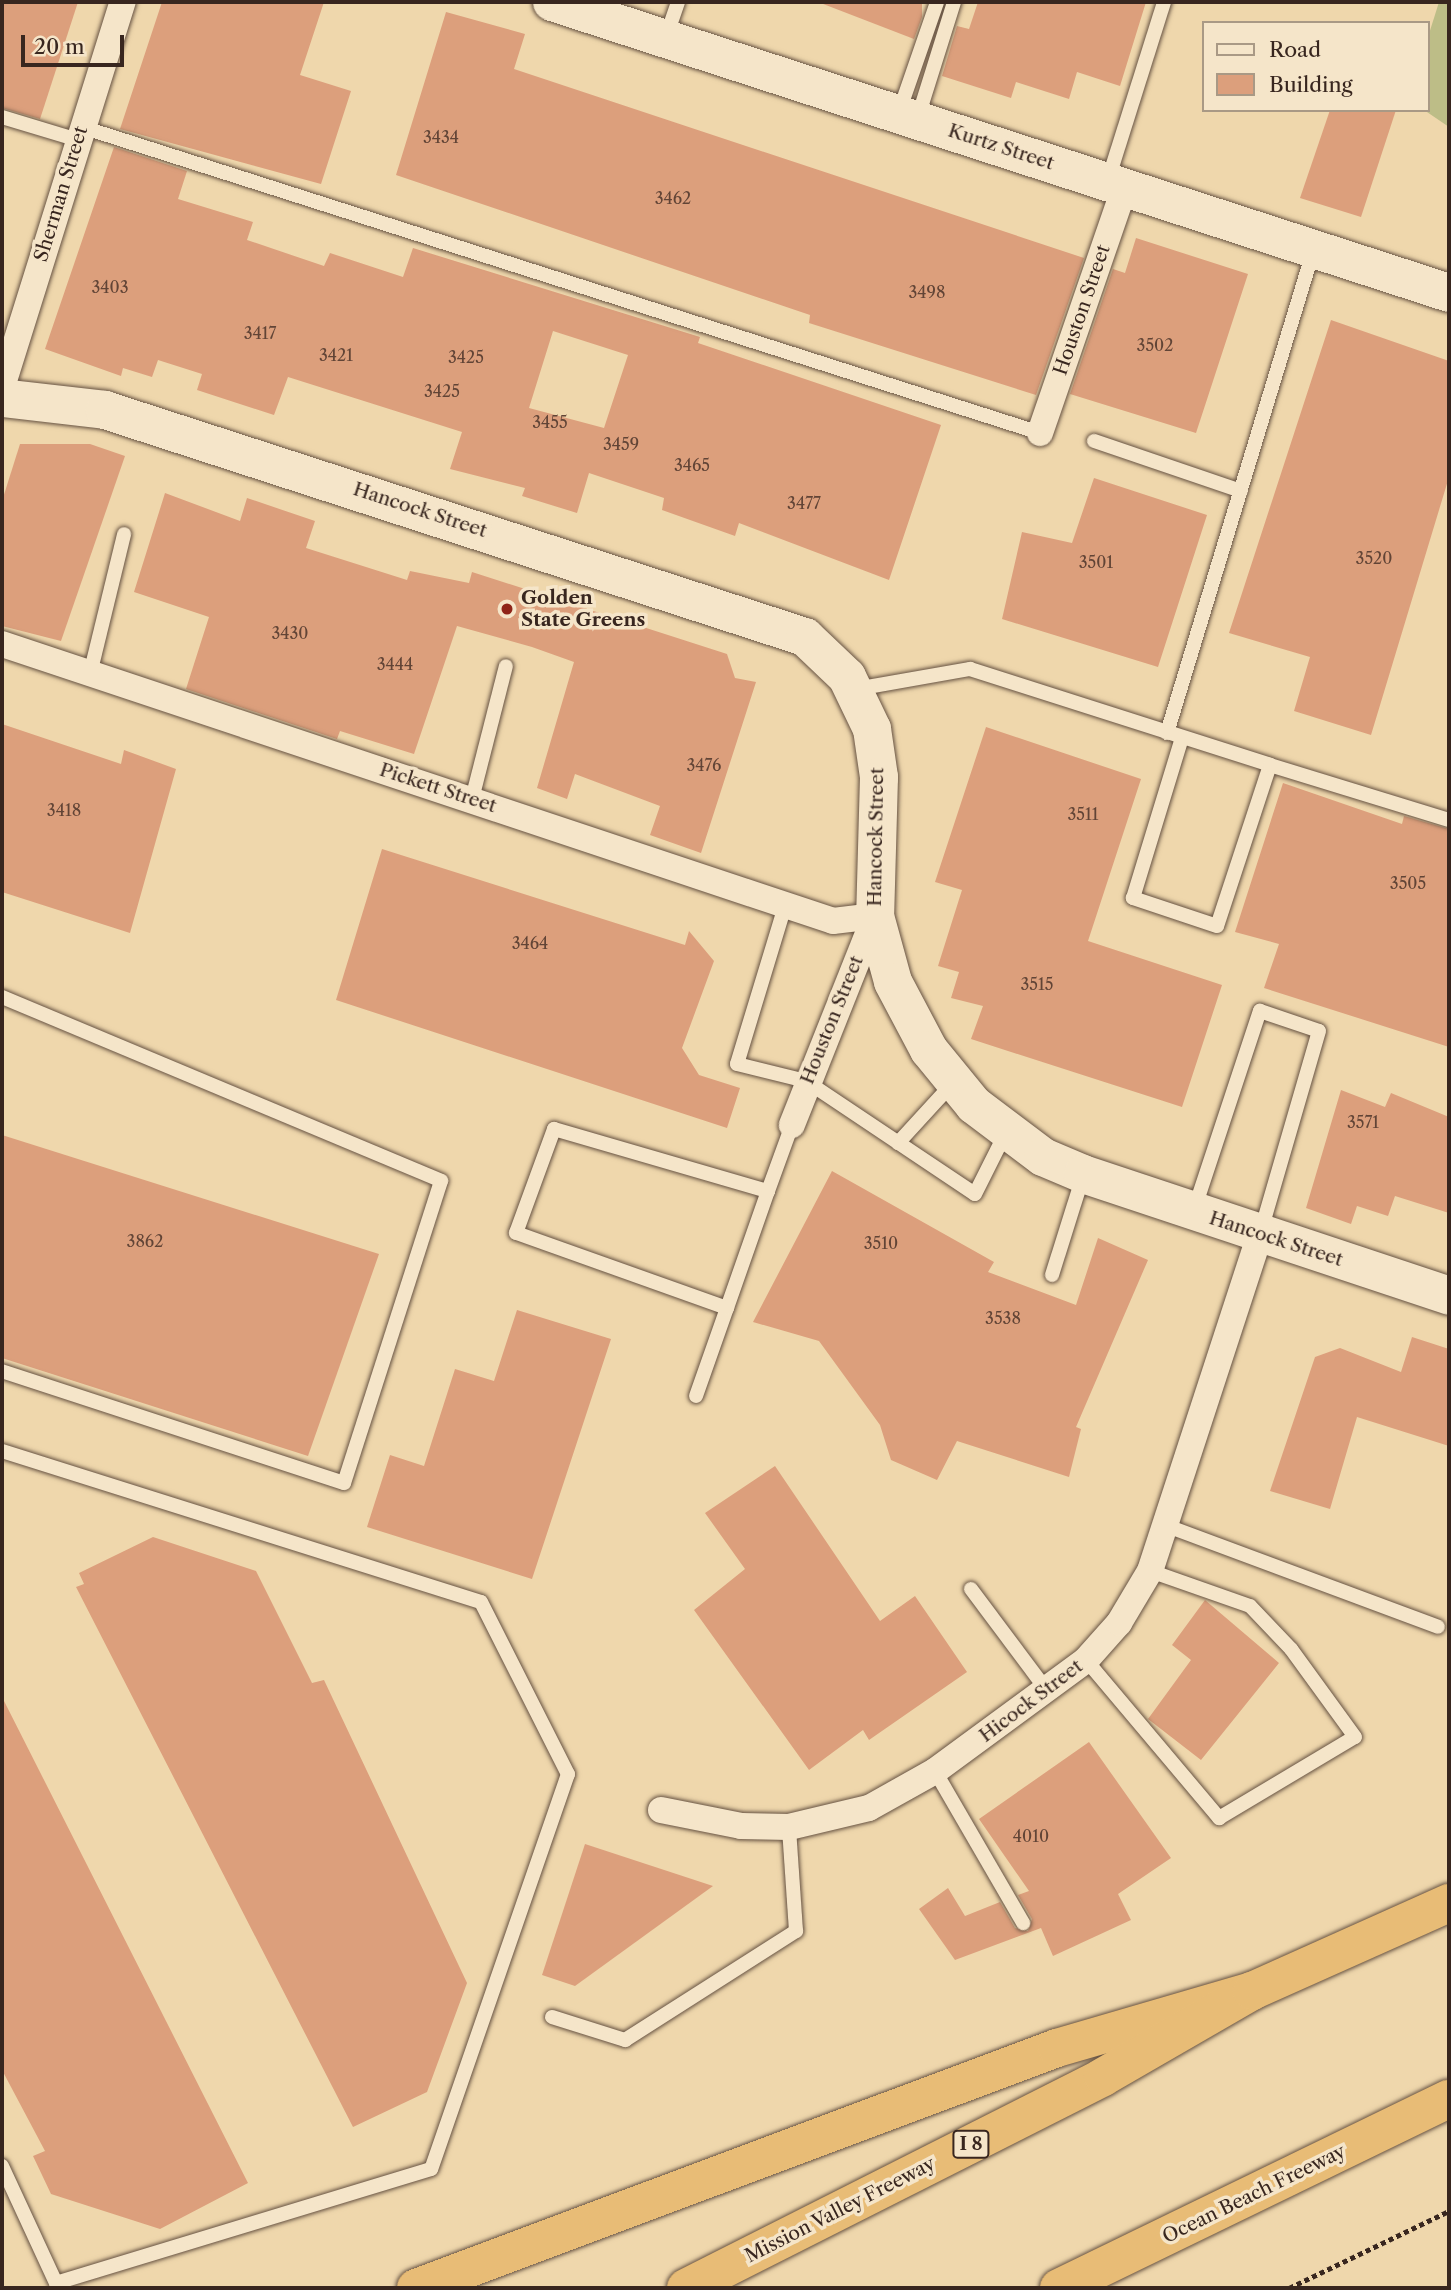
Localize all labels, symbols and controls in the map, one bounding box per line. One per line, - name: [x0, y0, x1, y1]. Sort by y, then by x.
- scale bar: [24, 21, 128, 65]
- legend: [1202, 21, 1430, 112]
- text: 20 m: [34, 34, 85, 59]
- text: Road: [1269, 37, 1321, 62]
- text: Building: [1269, 72, 1353, 97]
- street label: Kurtz Street: [945, 119, 1057, 175]
- street label: Sherman Street: [30, 124, 92, 264]
- house number: 3434: [423, 127, 459, 147]
- house number: 3462: [655, 188, 691, 208]
- street label: Houston Street: [1049, 242, 1115, 378]
- house number: 3403: [91, 277, 129, 297]
- house number: 3498: [909, 282, 945, 302]
- house number: 3417: [244, 323, 276, 343]
- house number: 3502: [1137, 335, 1173, 355]
- house number: 3421: [319, 345, 353, 365]
- house number: 3425: [448, 347, 484, 367]
- house number: 3425: [424, 381, 460, 401]
- house number: 3455: [532, 412, 568, 432]
- house number: 3459: [603, 434, 639, 454]
- house number: 3465: [674, 455, 710, 475]
- street label: Hancock Street: [350, 478, 490, 542]
- house number: 3477: [787, 493, 821, 513]
- house number: 3520: [1356, 548, 1392, 568]
- house number: 3501: [1079, 552, 1113, 572]
- place label: Golden State Greens: [521, 587, 645, 631]
- marker: Golden State Greens: [499, 601, 515, 617]
- house number: 3430: [271, 623, 309, 643]
- house number: 3444: [377, 654, 413, 674]
- house number: 3476: [687, 755, 721, 775]
- street label: Pickett Street: [377, 758, 499, 818]
- street label: Hancock Street: [863, 767, 889, 907]
- house number: 3418: [47, 800, 81, 820]
- house number: 3511: [1068, 804, 1098, 824]
- house number: 3505: [1390, 873, 1426, 893]
- house number: 3464: [512, 933, 548, 953]
- street label: Houston Street: [796, 952, 868, 1088]
- house number: 3515: [1021, 974, 1053, 994]
- house number: 3571: [1347, 1112, 1379, 1132]
- street label: Hancock Street: [1206, 1207, 1346, 1271]
- house number: 3862: [127, 1231, 163, 1251]
- house number: 3510: [864, 1233, 898, 1253]
- house number: 3538: [985, 1308, 1021, 1328]
- street label: Hicock Street: [975, 1655, 1087, 1747]
- house number: 4010: [1013, 1826, 1049, 1846]
- road number: I 8: [952, 2130, 990, 2158]
- street label: Ocean Beach Freeway: [1159, 2140, 1349, 2248]
- street label: Mission Valley Freeway: [741, 2152, 939, 2268]

